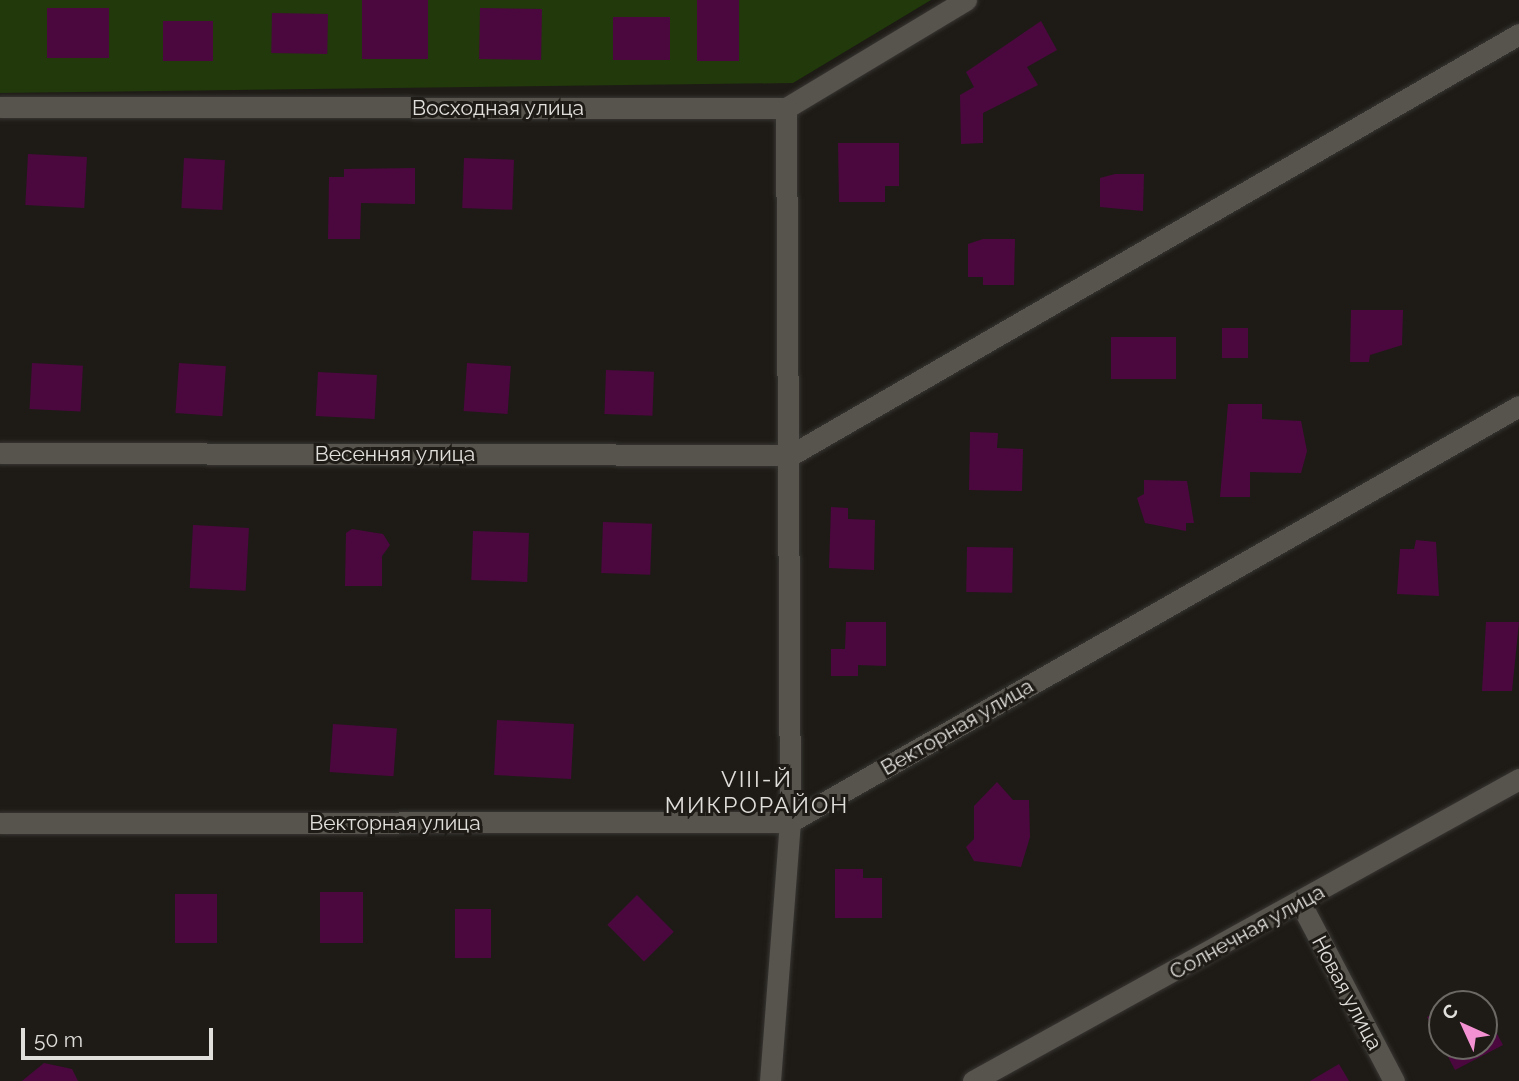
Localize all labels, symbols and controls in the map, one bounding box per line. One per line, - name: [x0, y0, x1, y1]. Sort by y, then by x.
- street label: Восходная улица: [412, 95, 584, 121]
- street label: Весенняя улица: [314, 441, 476, 467]
- street label: Векторная улица: [876, 673, 1038, 781]
- district label: VIII-Й МИКРОРАЙОН: [666, 765, 848, 819]
- street label: Векторная улица: [309, 810, 481, 836]
- street label: Солнечная улица: [1165, 879, 1329, 985]
- street label: Новая улица: [1306, 931, 1388, 1055]
- north arrow: [1428, 990, 1498, 1060]
- text: С: [1437, 999, 1462, 1024]
- scale bar: [24, 1014, 217, 1058]
- text: 50 m: [34, 1027, 83, 1052]

